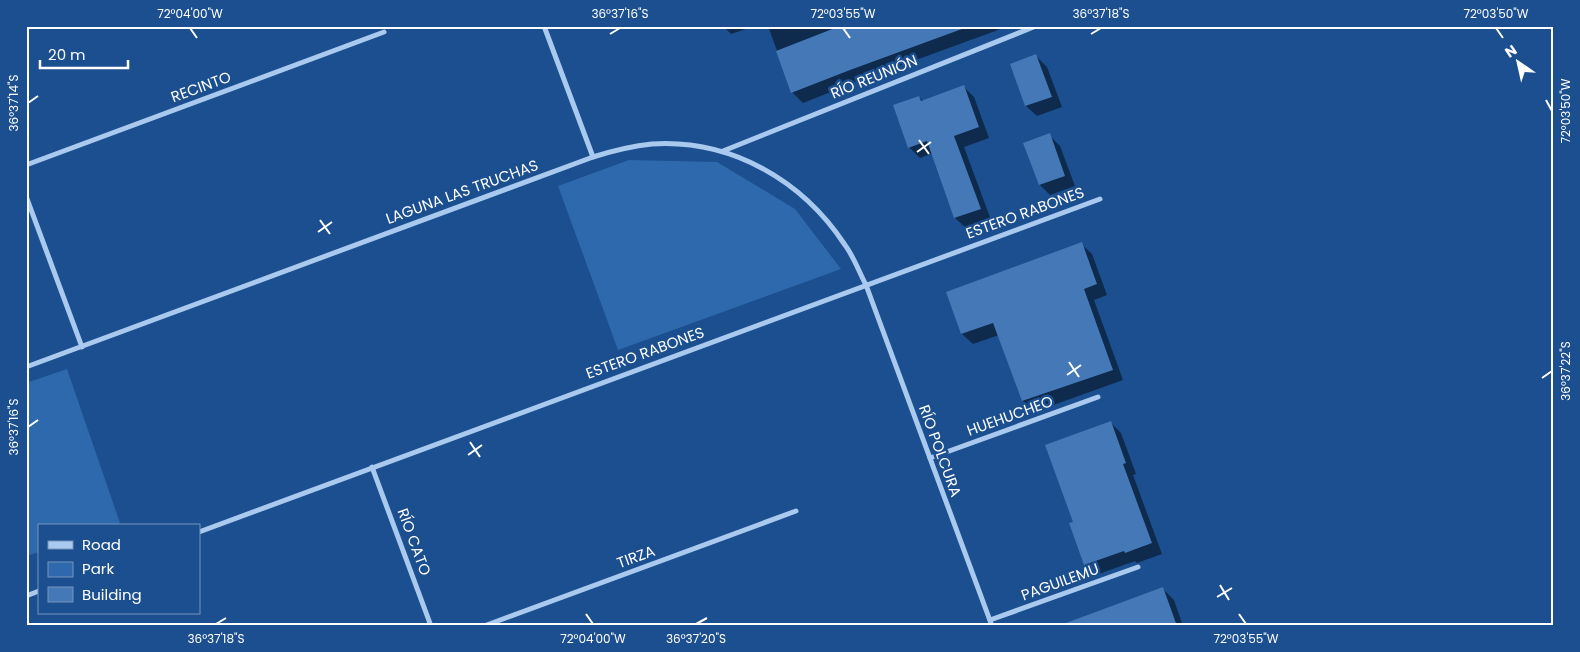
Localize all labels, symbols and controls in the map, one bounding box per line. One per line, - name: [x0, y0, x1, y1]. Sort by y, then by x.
- text: 72°04'00"W: [157, 5, 223, 22]
- text: 36°37'16"S: [591, 5, 649, 22]
- text: 72°03'55"W: [810, 5, 876, 22]
- text: 36°37'18"S: [1072, 5, 1130, 22]
- text: 72°03'50"W: [1463, 5, 1529, 22]
- scale bar: [40, 38, 128, 70]
- north arrow: [1492, 38, 1542, 88]
- text: N: [1501, 40, 1521, 62]
- text: 20 m: [48, 44, 86, 65]
- street label: RÍO REUNIÓN: [827, 50, 920, 104]
- street label: RECINTO: [168, 66, 234, 107]
- text: 36°37'14"S: [5, 74, 22, 132]
- text: 72°03'50"W: [1557, 78, 1574, 144]
- street label: LAGUNA LAS TRUCHAS: [383, 154, 541, 229]
- street label: ESTERO RABONES: [963, 181, 1087, 244]
- street label: ESTERO RABONES: [583, 321, 707, 384]
- text: 36°37'22"S: [1557, 341, 1574, 401]
- street label: HUEHUCHEO: [964, 390, 1056, 441]
- text: 36°37'16"S: [5, 398, 22, 456]
- street label: RÍO POLCURA: [914, 402, 967, 500]
- street label: RÍO CATO: [393, 505, 436, 579]
- legend: [38, 524, 200, 614]
- text: Road: [82, 534, 121, 555]
- street label: TIRZA: [614, 540, 658, 573]
- text: Park: [82, 558, 114, 579]
- street label: PAGUILEMU: [1018, 558, 1102, 605]
- text: Building: [82, 584, 142, 605]
- text: 36°37'18"S: [187, 630, 245, 647]
- text: 72°04'00"W: [560, 630, 626, 647]
- text: 36°37'20"S: [666, 630, 726, 647]
- text: 72°03'55"W: [1213, 630, 1279, 647]

